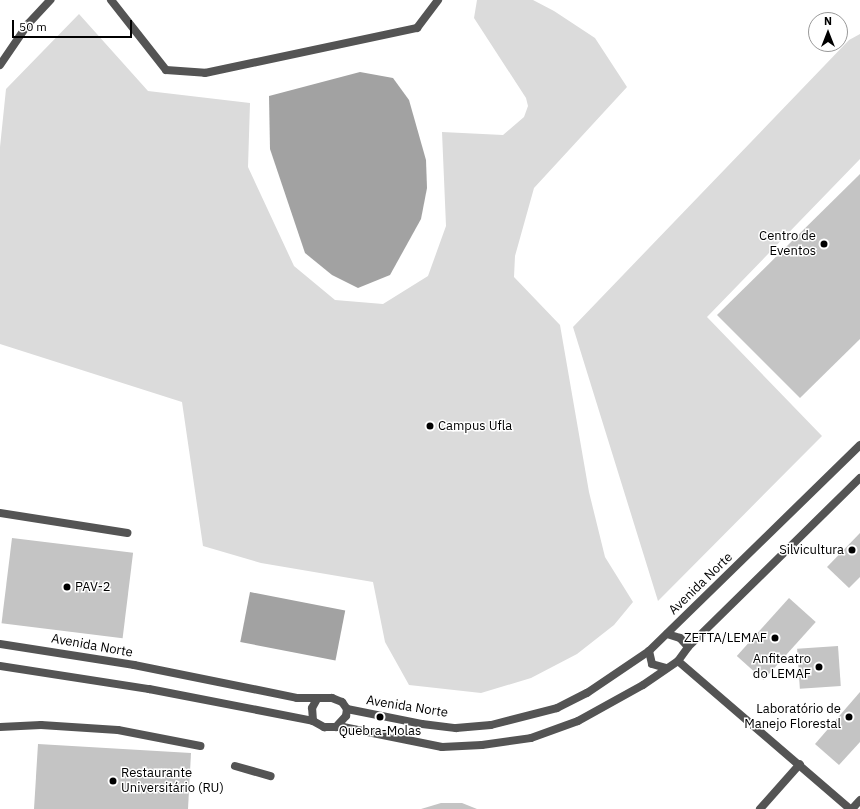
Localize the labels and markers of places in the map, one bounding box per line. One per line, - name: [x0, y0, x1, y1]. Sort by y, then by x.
- place label: Centro de Eventos: [759, 229, 816, 260]
- marker: Centro de Eventos: [819, 239, 829, 249]
- place label: Campus Ufla: [438, 418, 512, 434]
- marker: Campus Ufla: [425, 421, 435, 431]
- place label: Silvicultura: [779, 542, 844, 558]
- marker: Silvicultura: [847, 545, 857, 555]
- place label: PAV-2: [75, 579, 111, 595]
- marker: PAV-2: [62, 582, 72, 592]
- place label: ZETTA/LEMAF: [684, 630, 767, 646]
- marker: ZETTA/LEMAF: [770, 633, 780, 643]
- place label: Anfiteatro do LEMAF: [753, 652, 811, 683]
- marker: Anfiteatro do LEMAF: [814, 662, 824, 672]
- place label: Laboratório de Manejo Florestal: [744, 702, 841, 733]
- marker: Quebra-Molas: [375, 712, 385, 722]
- marker: Laboratório de Manejo Florestal: [844, 712, 854, 722]
- place label: Quebra-Molas: [339, 723, 421, 739]
- place label: Restaurante Universitário (RU): [121, 766, 224, 797]
- marker: Restaurante Universitário (RU): [108, 776, 118, 786]

